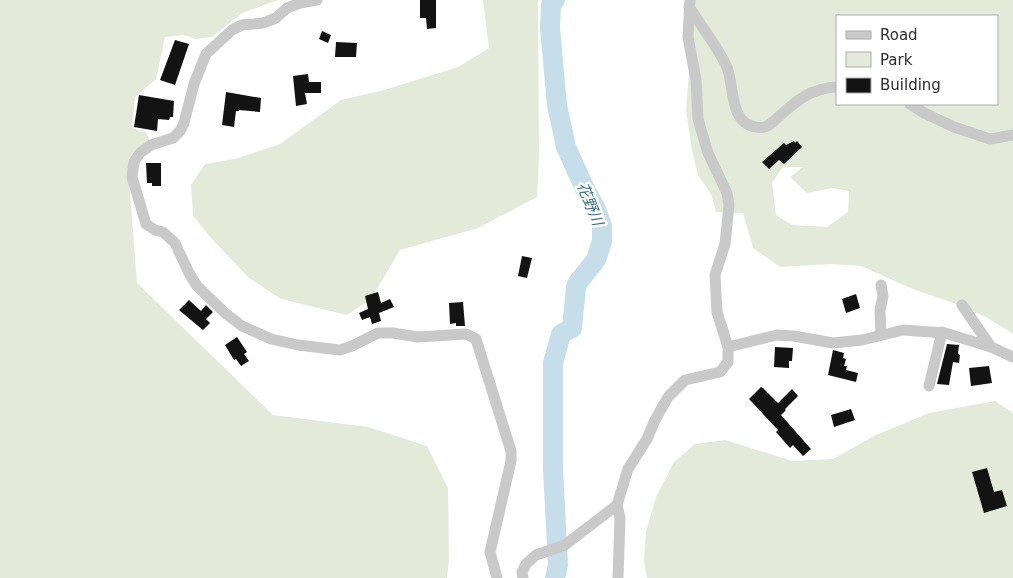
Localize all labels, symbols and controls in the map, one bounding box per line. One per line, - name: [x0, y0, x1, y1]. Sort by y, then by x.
- legend: [836, 15, 998, 105]
- text: Road: [880, 26, 918, 44]
- text: Park: [880, 51, 913, 69]
- text: Building: [880, 76, 941, 94]
- water label: 花野川: [573, 180, 608, 230]

